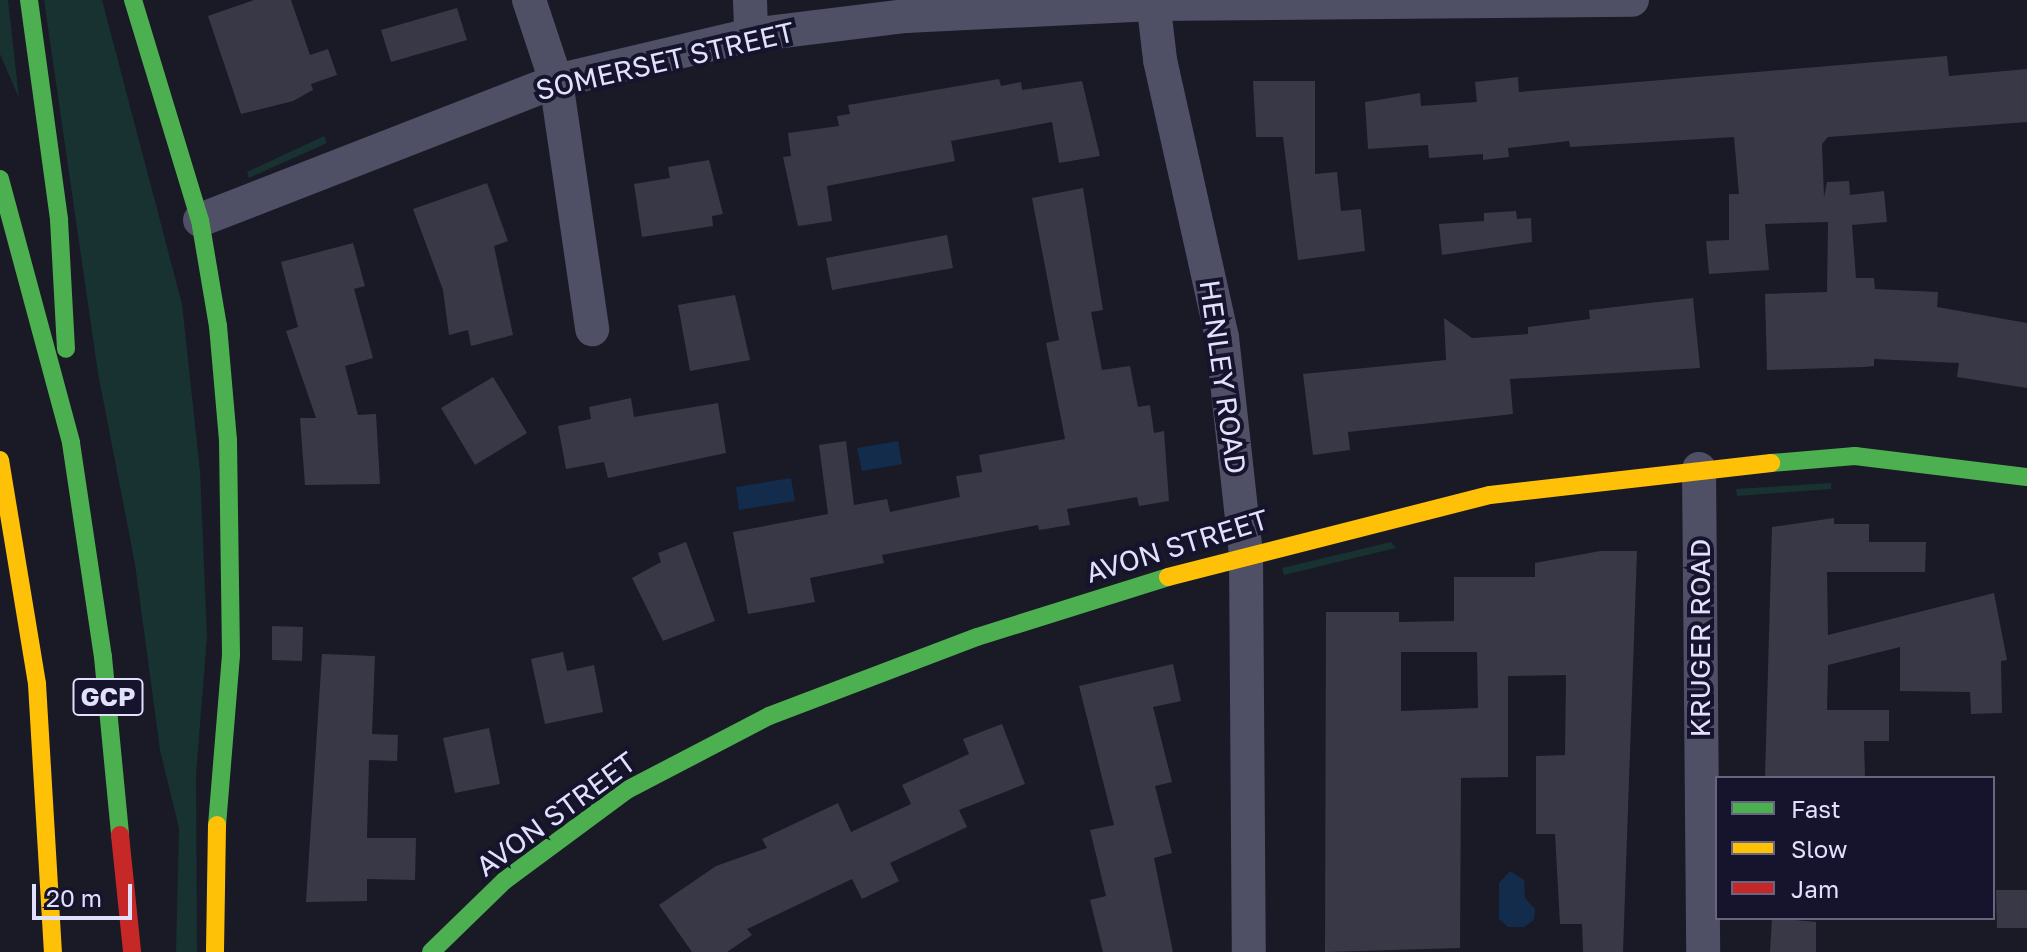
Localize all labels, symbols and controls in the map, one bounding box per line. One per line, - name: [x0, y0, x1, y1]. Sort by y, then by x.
- street label: SOMERSET STREET: [532, 15, 798, 107]
- street label: HENLEY ROAD: [1193, 278, 1253, 476]
- street label: AVON STREET: [1082, 502, 1272, 590]
- street label: KRUGER ROAD: [1683, 539, 1717, 737]
- road number: GCP: [72, 675, 144, 719]
- street label: AVON STREET: [470, 745, 642, 883]
- legend: [1715, 776, 1995, 920]
- text: Fast: [1791, 794, 1841, 823]
- text: Slow: [1791, 834, 1847, 863]
- scale bar: [36, 868, 136, 918]
- text: Jam: [1791, 874, 1839, 903]
- text: 20 m: [46, 883, 102, 912]

